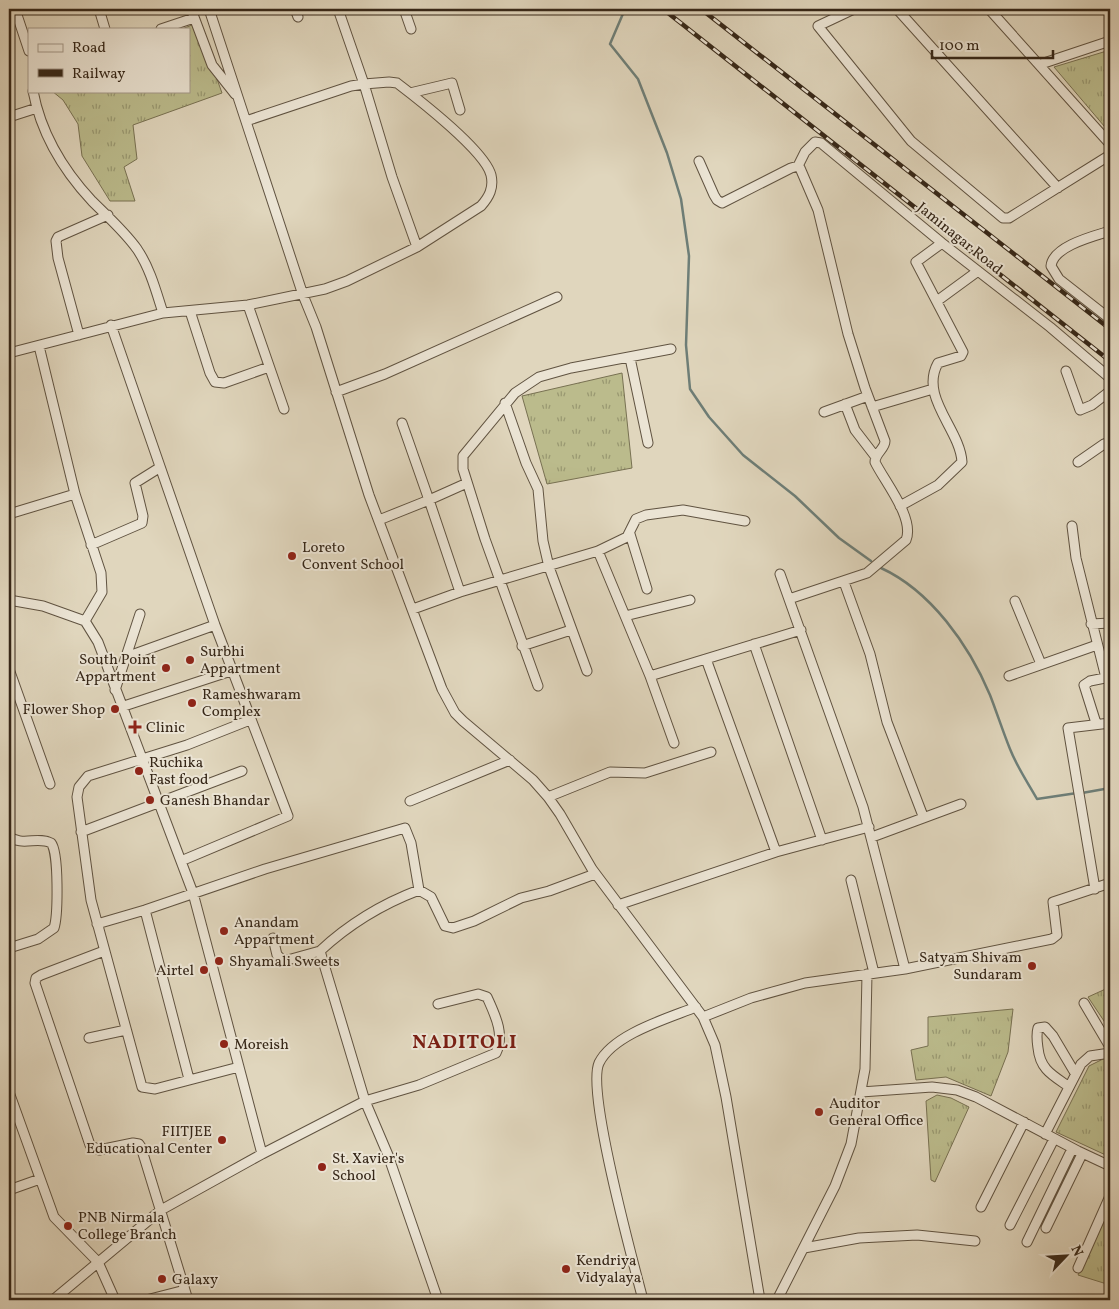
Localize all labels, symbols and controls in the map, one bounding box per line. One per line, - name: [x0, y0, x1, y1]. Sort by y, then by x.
- legend: [28, 28, 190, 92]
- scale bar: [932, 28, 1053, 60]
- text: 100 m: [939, 36, 979, 57]
- text: Road: [72, 38, 106, 59]
- text: Railway: [72, 64, 125, 85]
- street label: Jaminagar Road: [912, 198, 1006, 280]
- place label: Loreto Convent School: [302, 538, 404, 576]
- marker: Loreto Convent School: [286, 550, 298, 562]
- place label: Surbhi Appartment: [200, 642, 281, 680]
- place label: South Point Appartment: [75, 650, 156, 688]
- marker: Surbhi Appartment: [184, 654, 196, 666]
- marker: South Point Appartment: [160, 662, 172, 674]
- place label: Rameshwaram Complex: [202, 685, 301, 723]
- marker: Rameshwaram Complex: [186, 697, 198, 709]
- place label: Flower Shop: [23, 700, 105, 721]
- marker: Flower Shop: [109, 703, 121, 715]
- place label: Clinic: [146, 718, 185, 739]
- marker: Clinic: [128, 720, 142, 734]
- place label: Ruchika Fast food: [149, 753, 208, 791]
- marker: Ruchika Fast food: [133, 765, 145, 777]
- place label: Ganesh Bhandar: [160, 791, 270, 812]
- marker: Ganesh Bhandar: [144, 794, 156, 806]
- place label: Anandam Appartment: [234, 913, 315, 951]
- marker: Anandam Appartment: [218, 925, 230, 937]
- place label: Satyam Shivam Sundaram: [919, 948, 1022, 986]
- place label: Shyamali Sweets: [229, 952, 340, 973]
- marker: Shyamali Sweets: [213, 955, 225, 967]
- marker: Satyam Shivam Sundaram: [1026, 960, 1038, 972]
- place label: Airtel: [156, 961, 194, 982]
- marker: Airtel: [198, 964, 210, 976]
- district label: NADITOLI: [412, 1029, 518, 1057]
- place label: Moreish: [234, 1035, 289, 1056]
- marker: Moreish: [218, 1038, 230, 1050]
- place label: Auditor General Office: [829, 1094, 923, 1132]
- marker: Auditor General Office: [813, 1106, 825, 1118]
- place label: FIITJEE Educational Center: [86, 1122, 212, 1160]
- marker: FIITJEE Educational Center: [216, 1134, 228, 1146]
- place label: St. Xavier's School: [332, 1149, 404, 1187]
- marker: St. Xavier's School: [316, 1161, 328, 1173]
- place label: PNB Nirmala College Branch: [78, 1208, 177, 1246]
- marker: PNB Nirmala College Branch: [62, 1220, 74, 1232]
- north arrow: [1042, 1232, 1092, 1282]
- text: N: [1066, 1243, 1087, 1260]
- place label: Kendriya Vidyalaya: [576, 1251, 641, 1289]
- marker: Kendriya Vidyalaya: [560, 1263, 572, 1275]
- place label: Galaxy: [172, 1270, 218, 1291]
- marker: Galaxy: [156, 1273, 168, 1285]

